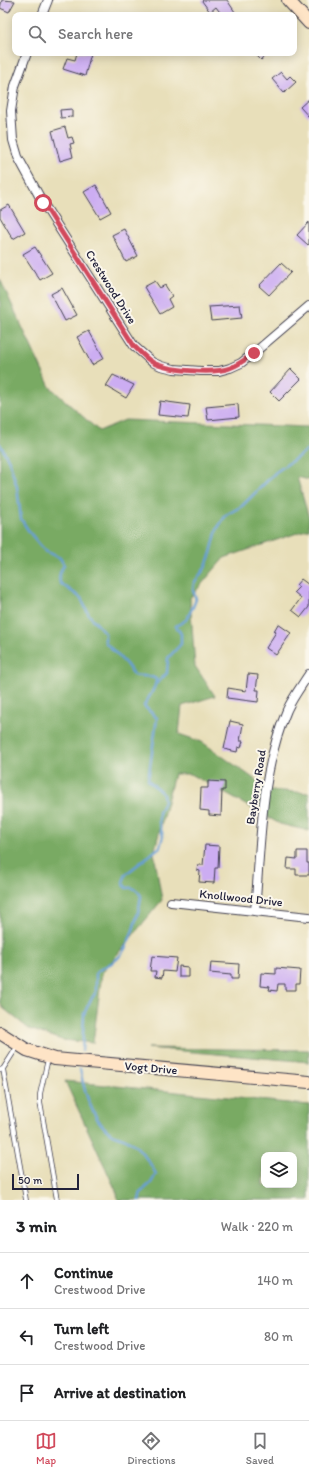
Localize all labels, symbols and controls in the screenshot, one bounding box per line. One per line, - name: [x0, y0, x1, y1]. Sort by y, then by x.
- search box: [12, 12, 297, 56]
- icon: search: [26, 23, 48, 45]
- text: Search here: [58, 25, 133, 43]
- route start: [34, 194, 52, 212]
- street label: Crestwood Drive: [83, 247, 139, 327]
- route end: [245, 344, 263, 362]
- street label: Bayberry Road: [243, 748, 269, 825]
- street label: Knollwood Drive: [199, 887, 284, 909]
- street label: Vogt Drive: [124, 1059, 178, 1077]
- map controls: [261, 1152, 297, 1188]
- button: layers: [261, 1152, 297, 1188]
- scale bar: [12, 1172, 79, 1191]
- text: 50 m: [18, 1174, 42, 1187]
- text: 3 min: [16, 1216, 57, 1236]
- text: Walk · 220 m: [221, 1219, 293, 1234]
- text: Continue: [54, 1264, 113, 1282]
- icon: ahead: [16, 1270, 38, 1292]
- text: 140 m: [257, 1273, 293, 1288]
- text: Crestwood Drive: [54, 1282, 146, 1297]
- text: Turn left: [54, 1320, 109, 1338]
- icon: left: [16, 1326, 38, 1348]
- text: 80 m: [264, 1329, 293, 1344]
- text: Crestwood Drive: [54, 1338, 146, 1353]
- icon: arrive: [16, 1382, 38, 1404]
- text: Arrive at destination: [54, 1384, 186, 1402]
- tab: Map: [35, 1430, 57, 1467]
- tab: Directions: [127, 1430, 176, 1467]
- tab: Saved: [246, 1430, 274, 1467]

